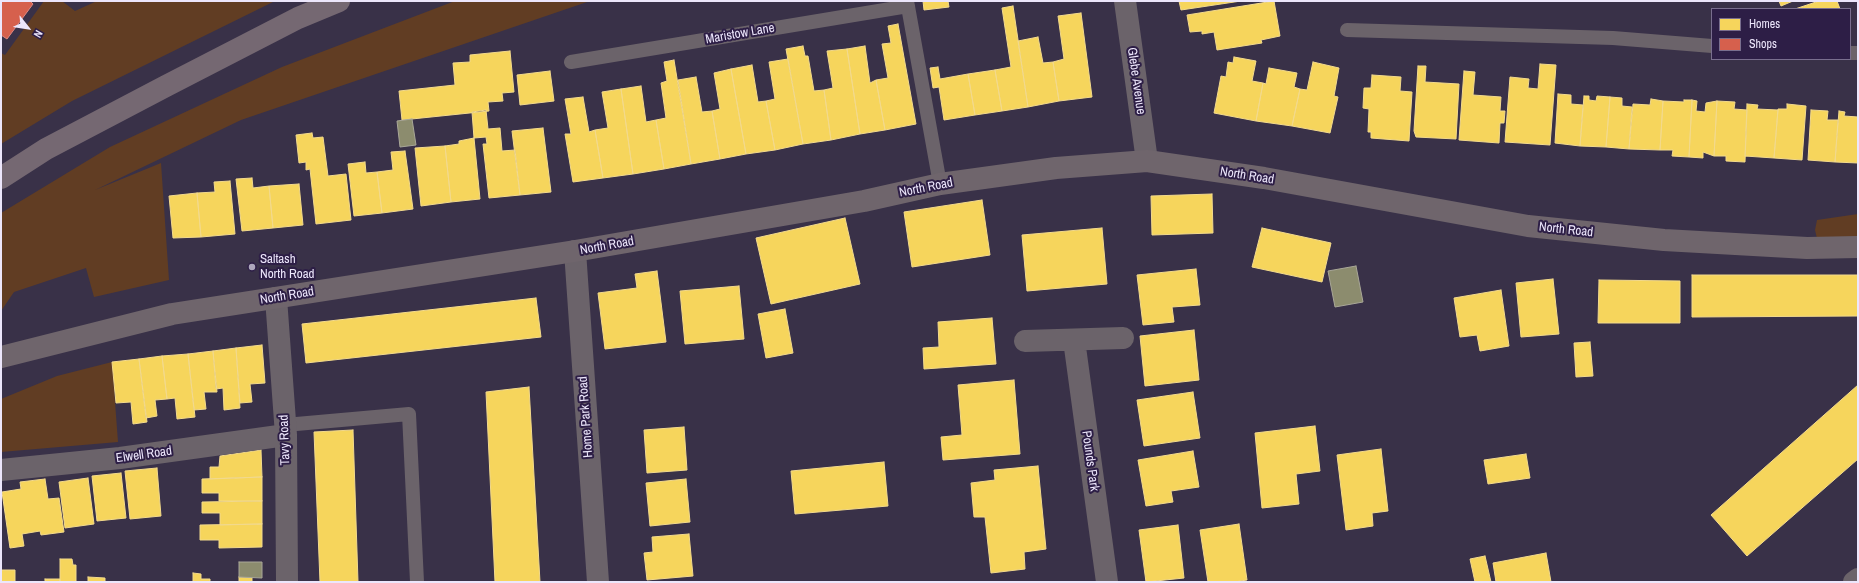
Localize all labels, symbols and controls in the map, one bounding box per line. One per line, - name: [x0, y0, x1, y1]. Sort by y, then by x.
- north arrow: [8, 8, 48, 48]
- legend: [1711, 8, 1851, 60]
- text: Homes: [1749, 16, 1780, 32]
- street label: Maristow Lane: [704, 20, 776, 48]
- text: N: [31, 28, 46, 40]
- text: Shops: [1749, 36, 1777, 52]
- street label: Glebe Avenue: [1124, 47, 1148, 115]
- street label: North Road: [1219, 164, 1275, 188]
- street label: North Road: [898, 175, 954, 201]
- street label: North Road: [1538, 219, 1594, 241]
- street label: North Road: [579, 234, 635, 258]
- place label: Saltash North Road: [260, 252, 315, 283]
- marker: Saltash North Road: [247, 262, 257, 272]
- street label: North Road: [259, 284, 315, 308]
- street label: Home Park Road: [575, 376, 597, 458]
- street label: Tavy Road: [276, 414, 294, 466]
- street label: Pounds Park: [1078, 430, 1102, 492]
- street label: Elwell Road: [115, 443, 173, 467]

